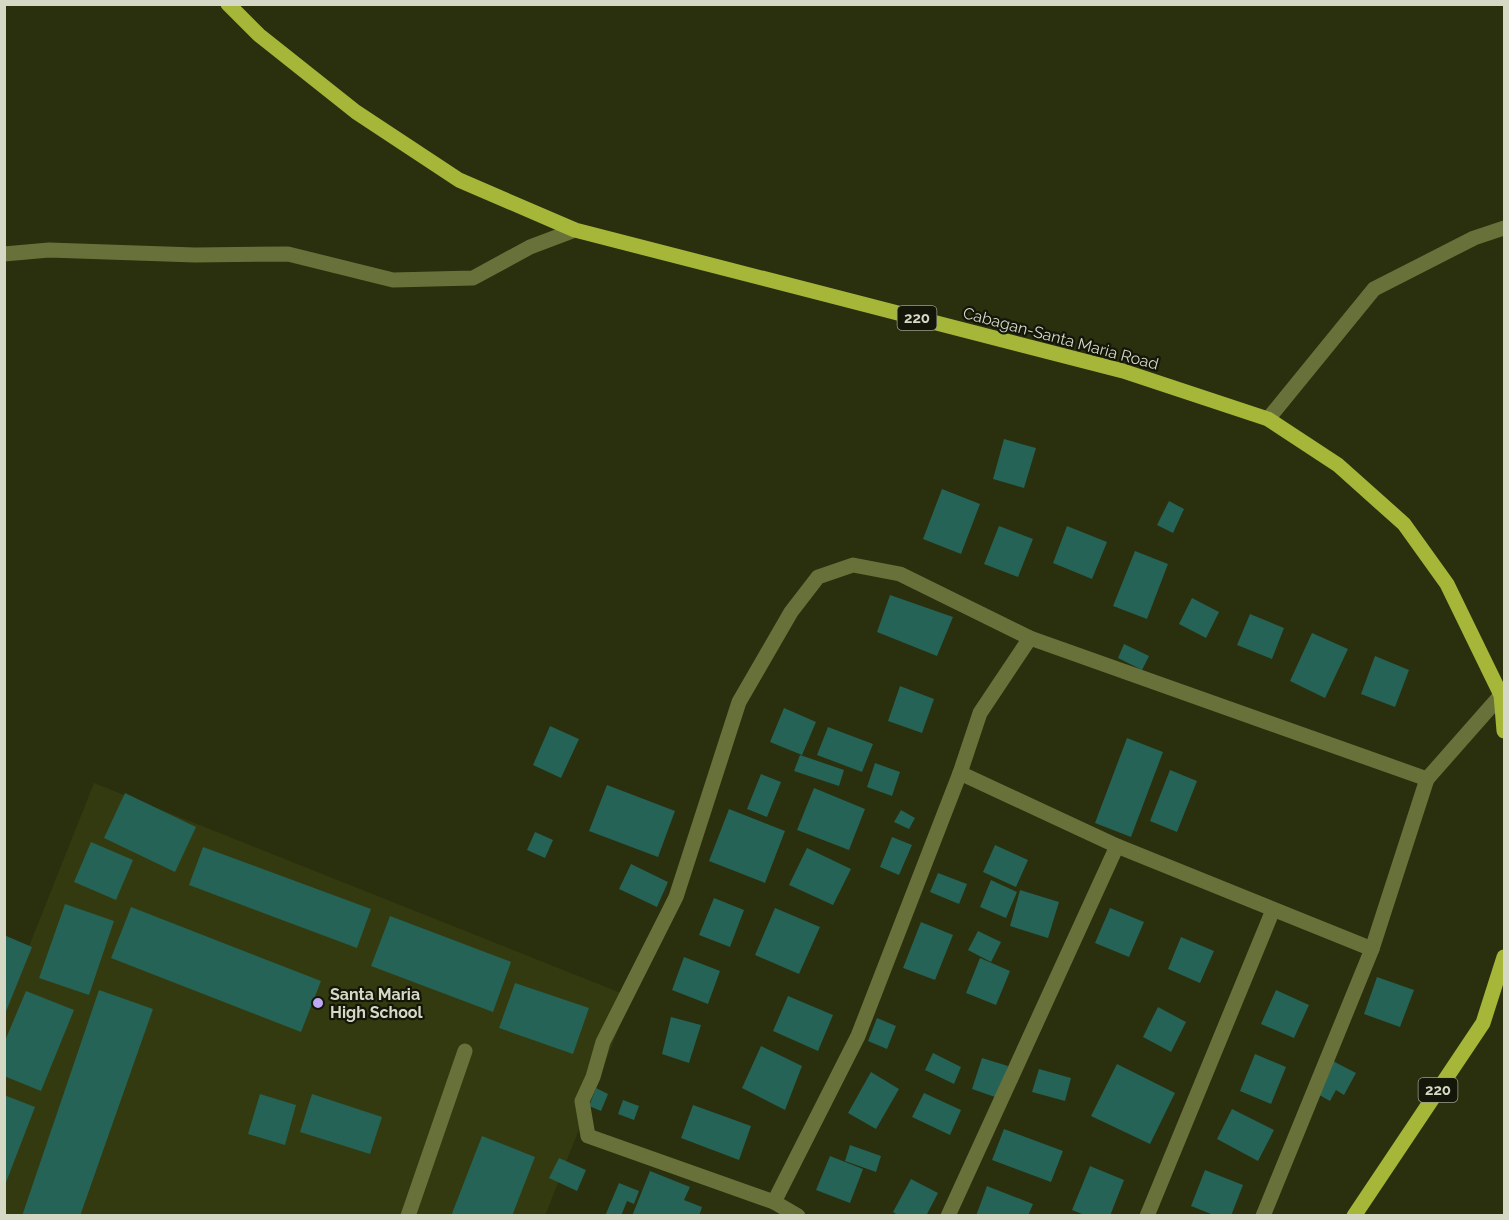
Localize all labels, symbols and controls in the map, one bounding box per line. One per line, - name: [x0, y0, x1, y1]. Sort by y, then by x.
- street label: Cabagan-Santa Maria Road: [961, 303, 1161, 374]
- road number: 220: [898, 306, 936, 330]
- place label: Santa Maria High School: [330, 985, 424, 1022]
- marker: Santa Maria High School: [311, 996, 325, 1010]
- road number: 220: [1418, 1078, 1458, 1102]

